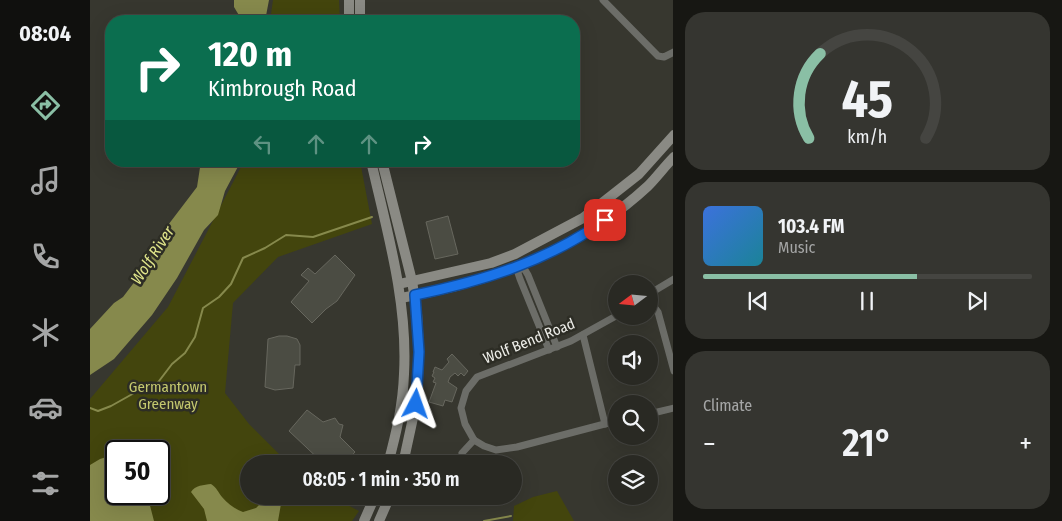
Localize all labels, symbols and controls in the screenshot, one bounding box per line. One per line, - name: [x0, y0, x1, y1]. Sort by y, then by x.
- text: 08:04: [19, 20, 71, 47]
- text: 120 m: [208, 33, 292, 75]
- icon: right: [125, 35, 190, 100]
- text: 45: [842, 68, 893, 131]
- text: Kimbrough Road: [208, 75, 357, 102]
- icon: directions: [28, 88, 63, 123]
- text: km/h: [848, 126, 887, 148]
- icon: left: [249, 130, 277, 158]
- icon: ahead: [302, 130, 330, 158]
- icon: ahead: [355, 130, 383, 158]
- icon: right: [408, 130, 436, 158]
- icon: music: [28, 163, 63, 198]
- pin: [584, 199, 626, 241]
- icon: arrive: [591, 206, 619, 234]
- text: 103.4 FM: [778, 215, 844, 238]
- water label: Wolf River: [127, 222, 178, 288]
- text: Music: [778, 238, 815, 257]
- icon: phone: [28, 239, 63, 274]
- north arrow: [608, 275, 658, 325]
- map controls: [608, 275, 658, 505]
- icon: previous: [744, 287, 772, 315]
- icon: pause: [853, 287, 881, 315]
- icon: next: [963, 287, 991, 315]
- street label: Wolf Bend Road: [481, 314, 577, 368]
- icon: climate: [28, 315, 63, 350]
- button: sound: [608, 335, 658, 385]
- position arrow: [389, 377, 441, 429]
- park label: Germantown Greenway: [129, 378, 207, 413]
- icon: car: [28, 390, 63, 425]
- button: search: [608, 395, 658, 445]
- text: Climate: [703, 396, 752, 415]
- text: 21°: [842, 420, 893, 466]
- text: −: [703, 427, 716, 460]
- text: +: [1019, 427, 1032, 460]
- speed limit sign: 50: [105, 440, 170, 505]
- button: layers: [608, 455, 658, 505]
- icon: filters: [28, 466, 63, 501]
- text: 08:05 · 1 min · 350 m: [302, 468, 460, 491]

